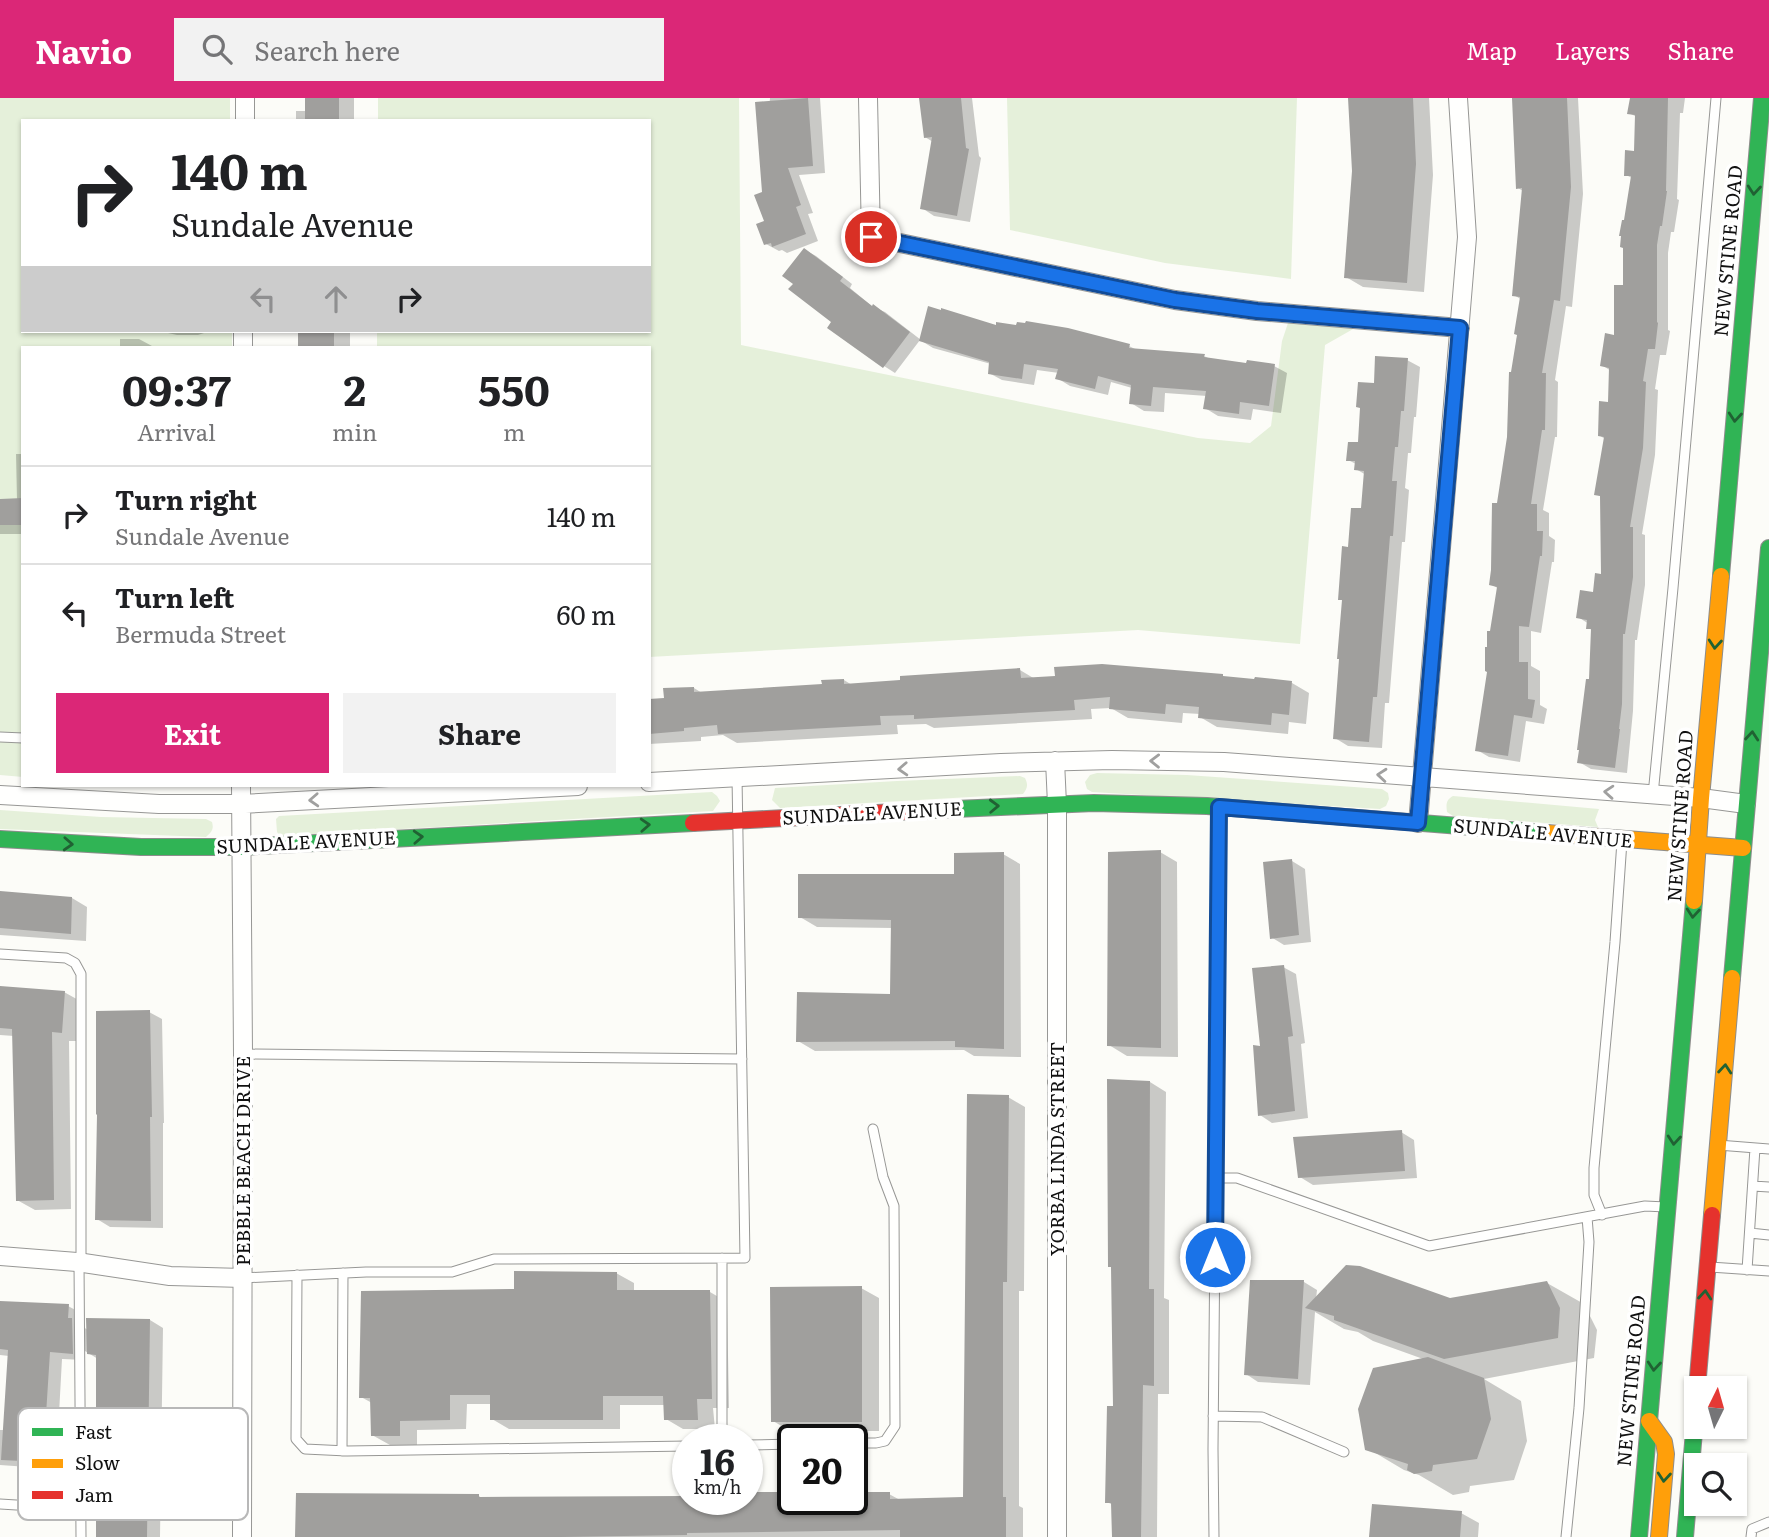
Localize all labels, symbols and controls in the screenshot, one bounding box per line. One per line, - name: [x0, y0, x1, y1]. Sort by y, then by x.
- search box: [174, 18, 664, 81]
- text: Navio: [35, 25, 132, 74]
- icon: search: [198, 30, 236, 68]
- text: Search here: [254, 30, 400, 69]
- text: Map: [1466, 32, 1517, 67]
- text: Layers: [1555, 32, 1629, 67]
- text: Share: [1667, 32, 1734, 67]
- text: 140 m: [171, 132, 308, 205]
- icon: right: [56, 147, 147, 238]
- street label: NEW STINE ROAD: [1706, 164, 1748, 338]
- one-way arrow: [1747, 185, 1762, 196]
- text: Sundale Avenue: [171, 199, 414, 247]
- pin: [841, 207, 901, 267]
- icon: arrive: [852, 218, 890, 256]
- icon: left: [244, 280, 282, 318]
- icon: ahead: [317, 280, 355, 318]
- icon: right: [390, 280, 428, 318]
- text: 09:37: [122, 357, 231, 419]
- text: 2: [343, 357, 366, 419]
- text: 550: [478, 357, 550, 419]
- one-way arrow: [1728, 412, 1743, 423]
- text: Arrival: [137, 414, 216, 448]
- text: min: [332, 414, 377, 448]
- text: m: [503, 414, 525, 448]
- text: Turn right: [115, 479, 257, 518]
- icon: right: [56, 496, 94, 534]
- text: 140 m: [547, 496, 616, 535]
- text: Sundale Avenue: [115, 518, 289, 552]
- text: Turn left: [115, 577, 234, 616]
- icon: left: [56, 594, 94, 632]
- text: 60 m: [557, 594, 616, 633]
- text: Bermuda Street: [115, 616, 286, 650]
- one-way arrow: [1708, 639, 1723, 650]
- button: Exit: [56, 693, 329, 773]
- button: Share: [343, 693, 616, 773]
- street label: NEW STINE ROAD: [1659, 729, 1699, 903]
- one-way arrow: [1744, 731, 1759, 742]
- one-way arrow: [1149, 753, 1160, 769]
- one-way arrow: [897, 761, 908, 776]
- one-way arrow: [1376, 768, 1387, 783]
- one-way arrow: [1603, 784, 1614, 799]
- one-way arrow: [308, 792, 319, 807]
- street label: SUNDALE AVENUE: [782, 793, 962, 831]
- one-way arrow: [989, 799, 1000, 814]
- street label: SUNDALE AVENUE: [1452, 810, 1634, 854]
- one-way arrow: [640, 818, 651, 833]
- street label: SUNDALE AVENUE: [216, 822, 396, 860]
- one-way arrow: [413, 830, 424, 845]
- one-way arrow: [63, 836, 74, 851]
- one-way arrow: [1686, 907, 1701, 919]
- street label: YORBA LINDA STREET: [1042, 1042, 1070, 1256]
- street label: PEBBLE BEACH DRIVE: [228, 1056, 256, 1266]
- one-way arrow: [1717, 1063, 1732, 1074]
- one-way arrow: [1667, 1134, 1682, 1145]
- position arrow: [1178, 1220, 1252, 1294]
- one-way arrow: [1697, 1290, 1712, 1301]
- street label: NEW STINE ROAD: [1609, 1294, 1651, 1468]
- one-way arrow: [1647, 1361, 1662, 1372]
- north arrow: [1684, 1376, 1746, 1438]
- map controls: [1684, 1376, 1747, 1516]
- legend: [18, 1408, 248, 1520]
- text: Fast: [75, 1417, 112, 1445]
- speed limit sign: 20: [777, 1424, 868, 1515]
- text: 16: [700, 1434, 735, 1486]
- text: Slow: [75, 1448, 120, 1476]
- button: search: [1684, 1453, 1747, 1516]
- one-way arrow: [1657, 1471, 1672, 1482]
- text: km/h: [694, 1473, 741, 1500]
- text: Jam: [75, 1480, 113, 1508]

